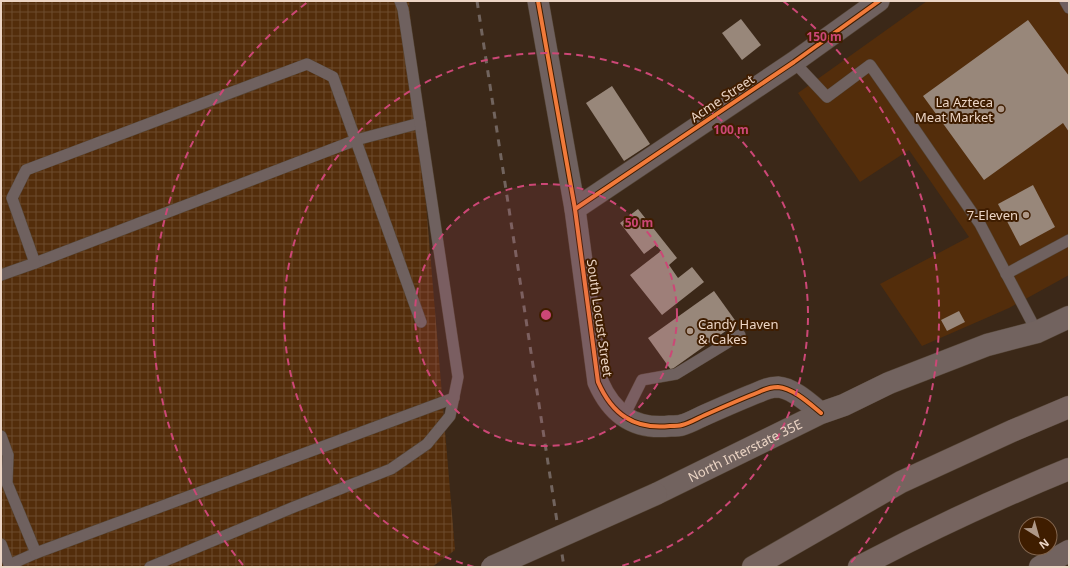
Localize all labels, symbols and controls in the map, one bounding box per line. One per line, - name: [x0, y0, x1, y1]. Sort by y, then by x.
- text: 150 m: [806, 28, 842, 45]
- street label: Acme Street: [686, 70, 758, 126]
- place label: La Azteca Meat Market: [915, 93, 993, 126]
- marker: La Azteca Meat Market: [996, 104, 1006, 114]
- text: 100 m: [713, 121, 749, 138]
- place label: 7-Eleven: [967, 206, 1018, 224]
- marker: 7-Eleven: [1021, 210, 1031, 220]
- text: 50 m: [625, 214, 653, 231]
- street label: South Locust Street: [583, 258, 617, 378]
- centre of rings: [539, 308, 553, 322]
- place label: Candy Haven & Cakes: [698, 315, 778, 348]
- marker: Candy Haven & Cakes: [685, 326, 695, 336]
- street label: North Interstate 35E: [685, 415, 805, 486]
- north arrow: [1018, 516, 1058, 556]
- text: N: [1036, 536, 1052, 553]

